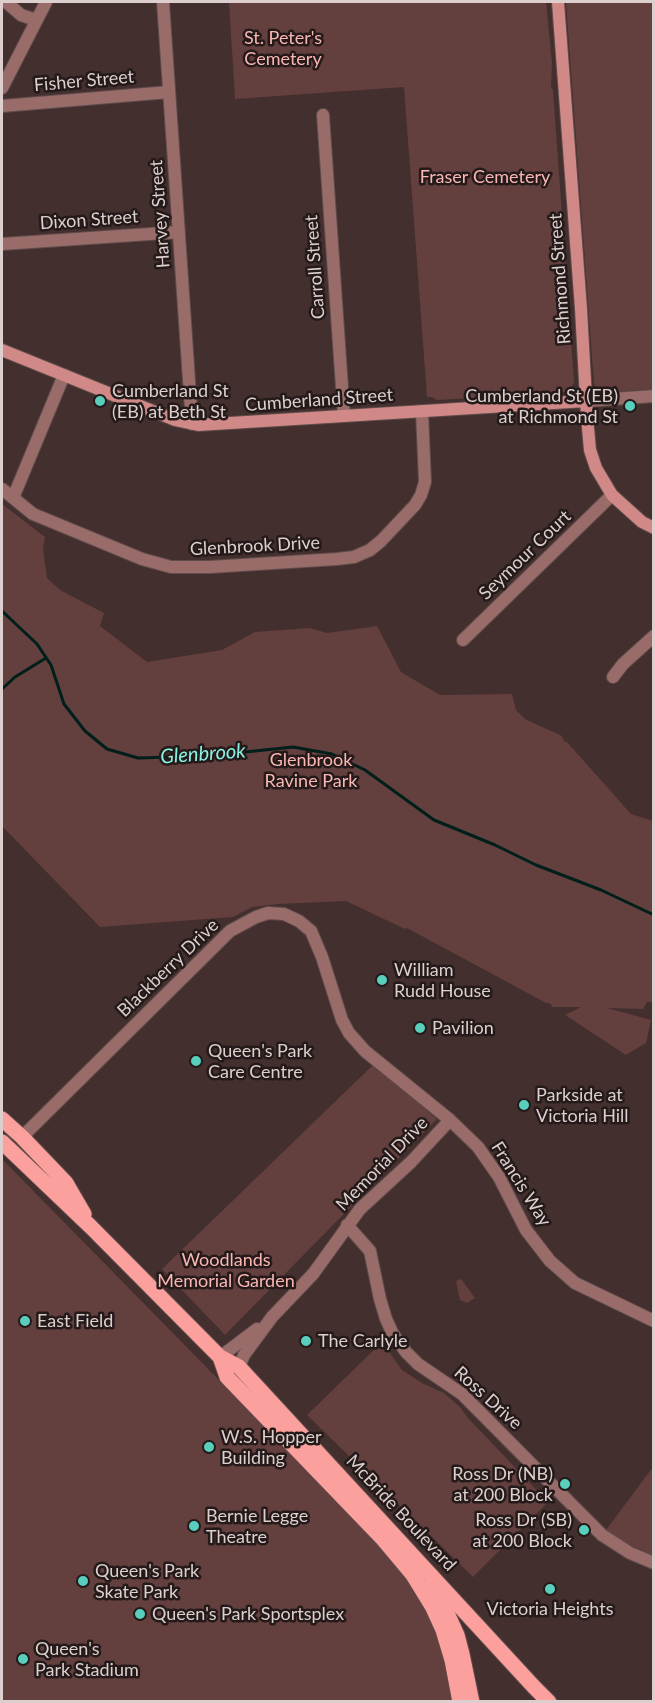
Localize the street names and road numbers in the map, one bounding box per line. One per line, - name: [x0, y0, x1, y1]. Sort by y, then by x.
- street label: Fisher Street: [33, 66, 135, 96]
- street label: Harvey Street: [145, 159, 175, 269]
- street label: Dixon Street: [39, 206, 139, 234]
- street label: Richmond Street: [545, 213, 575, 345]
- street label: Carroll Street: [301, 214, 329, 320]
- street label: Cumberland Street: [244, 384, 394, 416]
- street label: Seymour Court: [474, 506, 576, 604]
- street label: Glenbrook Drive: [189, 532, 321, 560]
- street label: Blackberry Drive: [113, 914, 223, 1022]
- street label: Memorial Drive: [332, 1112, 432, 1216]
- street label: Francis Way: [486, 1138, 556, 1230]
- street label: Ross Drive: [450, 1362, 526, 1434]
- street label: McBride Boulevard: [342, 1450, 460, 1576]

